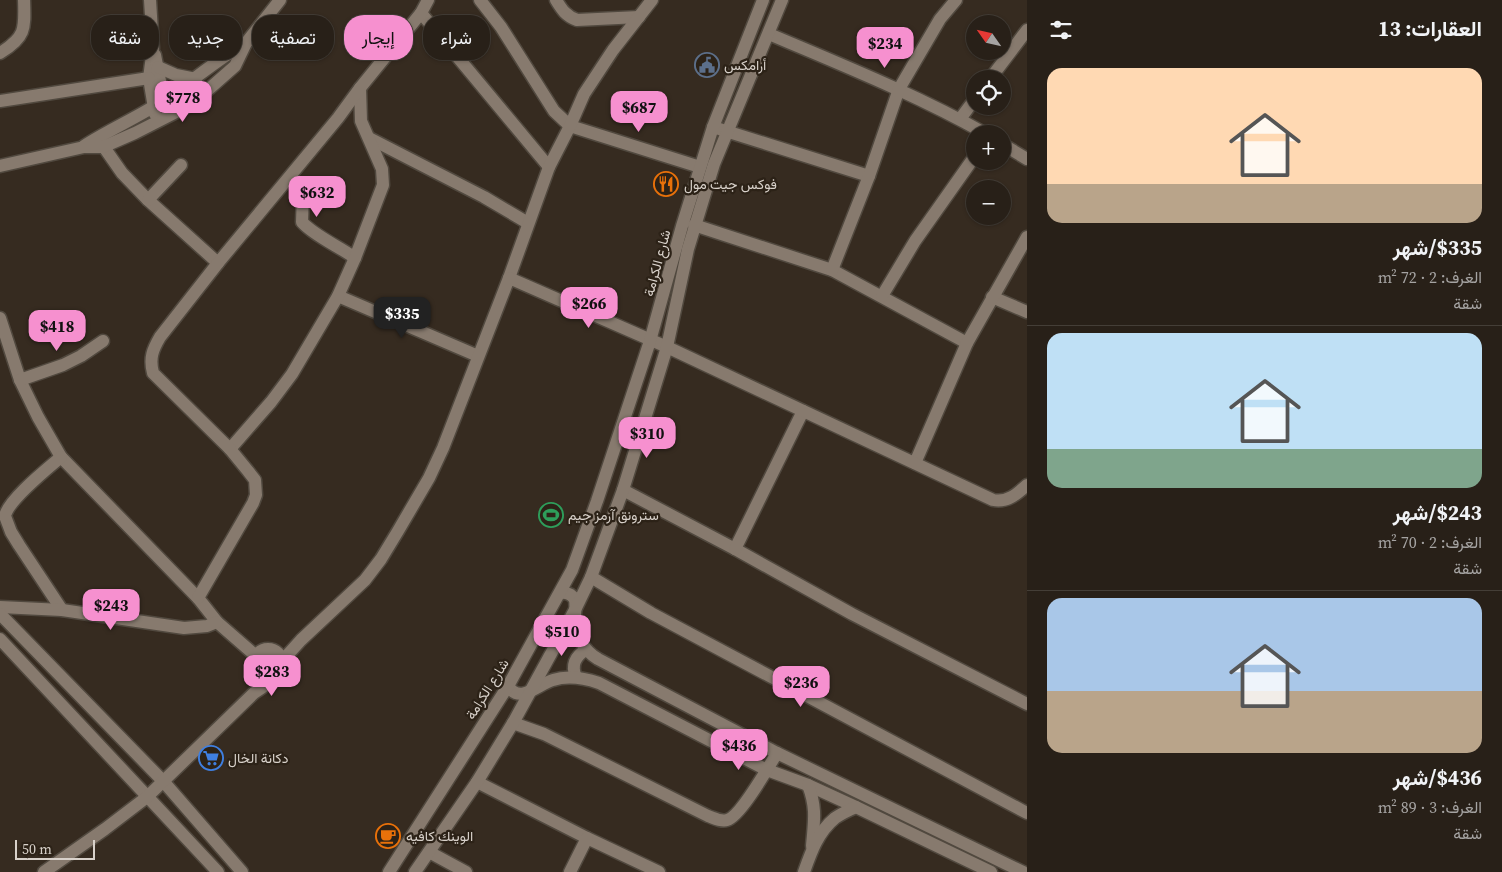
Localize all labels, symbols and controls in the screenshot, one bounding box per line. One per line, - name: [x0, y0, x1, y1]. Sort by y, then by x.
- text: العقارات: 13: [1378, 14, 1482, 43]
- chip: شقة: [91, 15, 159, 60]
- chip: جديد: [169, 15, 242, 60]
- chip: تصفية: [252, 15, 334, 60]
- chip: إيجار: [344, 15, 413, 60]
- chip: شراء: [423, 15, 490, 60]
- north arrow: [966, 15, 1011, 60]
- map controls: [966, 15, 1011, 225]
- icon: filters: [1047, 16, 1075, 44]
- pin: $234: [855, 27, 915, 69]
- text: $234: [868, 32, 902, 54]
- public building icon: أرامكس: [694, 52, 720, 78]
- place label: أرامكس: [724, 55, 766, 75]
- button: locate: [966, 70, 1011, 115]
- pin: $778: [153, 80, 213, 123]
- text: $778: [166, 86, 200, 108]
- pin: $687: [609, 90, 669, 133]
- text: $687: [622, 96, 656, 118]
- icon: home: [1220, 100, 1310, 190]
- button: +: [966, 125, 1011, 170]
- restaurant icon: فوكس جيت مول: [653, 171, 679, 197]
- place label: فوكس جيت مول: [684, 174, 777, 194]
- pin: $632: [287, 176, 347, 218]
- button: −: [966, 180, 1011, 225]
- text: $632: [300, 181, 334, 203]
- street label: شارع الكرامة: [639, 227, 676, 299]
- text: $335/شهر: [1393, 233, 1482, 262]
- text: الغرف: 2 · 72 m²: [1378, 266, 1482, 288]
- pin: $266: [559, 286, 619, 329]
- text: $266: [572, 292, 606, 314]
- text: شقة: [1453, 292, 1482, 314]
- pin: $335: [372, 296, 432, 339]
- text: $335: [385, 302, 419, 324]
- pin: $418: [27, 310, 87, 352]
- text: $418: [40, 315, 74, 337]
- icon: home: [1220, 366, 1310, 456]
- pin: $310: [617, 416, 677, 459]
- text: $310: [630, 422, 664, 444]
- text: $243/شهر: [1393, 498, 1482, 527]
- sports icon: سترونق آرمز جيم: [538, 502, 564, 528]
- place label: سترونق آرمز جيم: [568, 505, 659, 525]
- text: الغرف: 2 · 70 m²: [1378, 531, 1482, 553]
- text: شقة: [1453, 557, 1482, 579]
- pin: $243: [81, 588, 141, 631]
- text: $243: [94, 594, 128, 616]
- pin: $510: [532, 614, 592, 657]
- text: $510: [545, 620, 579, 642]
- icon: home: [1220, 631, 1310, 721]
- pin: $283: [242, 654, 302, 697]
- street label: شارع الكرامة: [460, 655, 514, 724]
- text: $283: [255, 660, 289, 682]
- pin: $236: [771, 666, 831, 708]
- text: $236: [784, 671, 818, 693]
- pin: $436: [709, 728, 769, 771]
- text: $436: [722, 734, 756, 756]
- supermarket icon: دكانة الخال: [198, 745, 224, 771]
- place label: دكانة الخال: [228, 748, 289, 768]
- text: $436/شهر: [1393, 763, 1482, 792]
- text: الغرف: 3 · 89 m²: [1378, 796, 1482, 818]
- text: شقة: [1453, 822, 1482, 844]
- cafe icon: الوينك كافيه: [375, 823, 401, 849]
- place label: الوينك كافيه: [406, 826, 473, 846]
- scale bar: [15, 837, 95, 860]
- text: 50 m: [22, 839, 52, 859]

